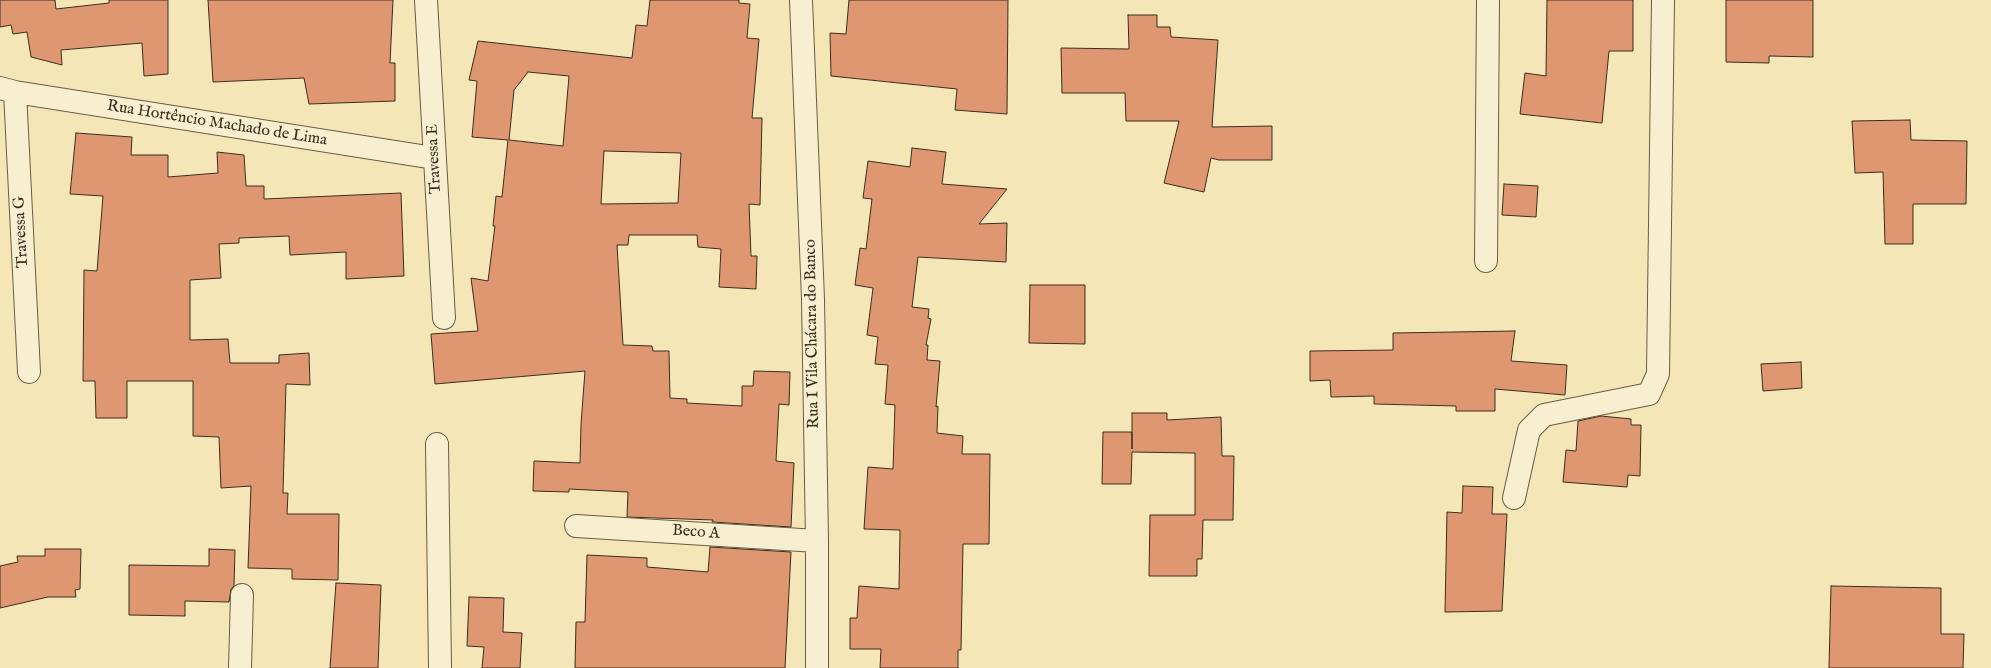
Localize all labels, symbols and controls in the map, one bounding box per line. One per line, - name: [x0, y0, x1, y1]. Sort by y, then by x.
- street label: Rua Hortêncio Machado de Lima: [106, 97, 328, 151]
- street label: Travessa E: [424, 123, 446, 195]
- street label: Travessa G: [11, 196, 33, 268]
- street label: Rua I Vila Chácara do Banco: [802, 239, 824, 429]
- street label: Beco A: [672, 522, 720, 544]

